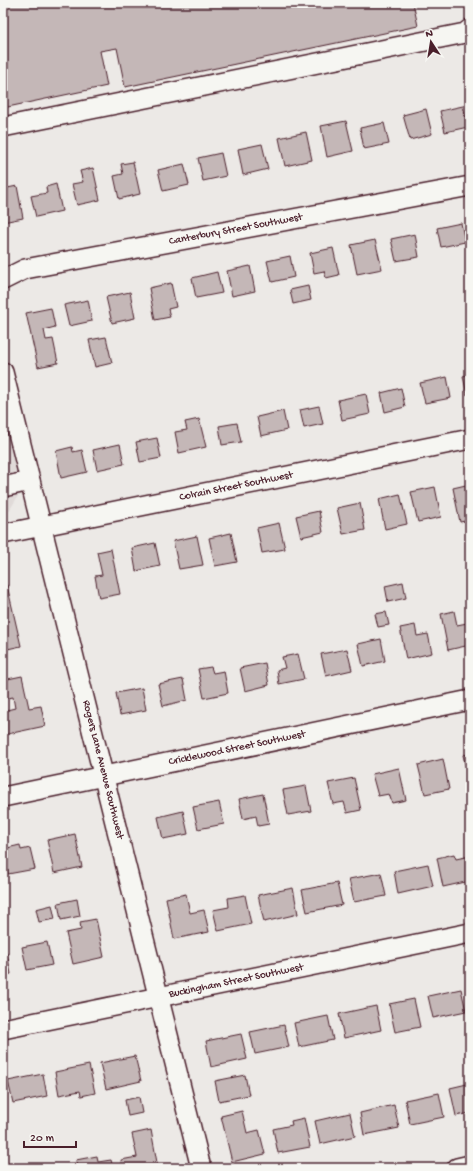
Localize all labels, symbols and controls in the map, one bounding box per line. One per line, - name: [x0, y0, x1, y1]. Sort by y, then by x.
- north arrow: [411, 22, 451, 62]
- text: N: [425, 28, 434, 41]
- street label: Canterbury Street Southwest: [168, 211, 305, 248]
- street label: Colrain Street Southwest: [178, 469, 296, 504]
- street label: Rogers Lane Avenue Southwest: [80, 699, 126, 842]
- street label: Cricklewood Street Southwest: [168, 728, 308, 768]
- street label: Buckingham Street Southwest: [167, 961, 306, 1001]
- scale bar: [24, 1123, 76, 1149]
- text: 20 m: [30, 1132, 55, 1146]

